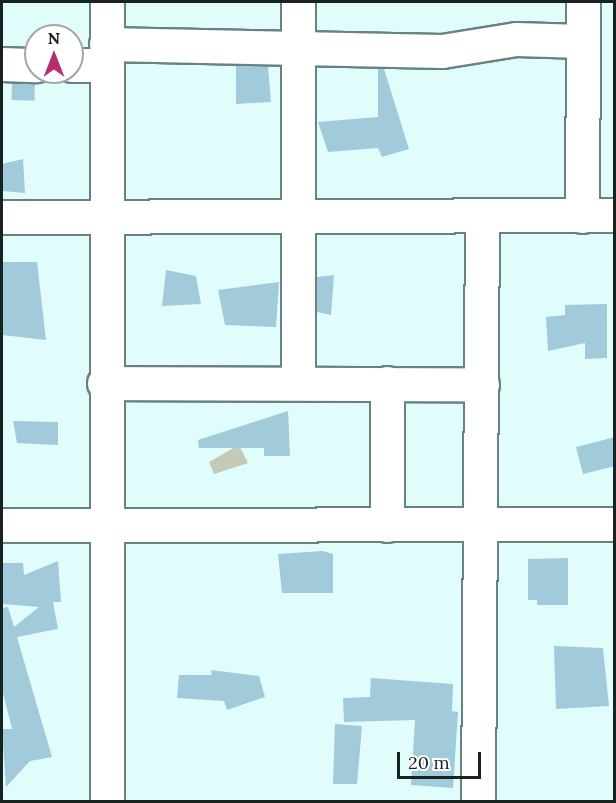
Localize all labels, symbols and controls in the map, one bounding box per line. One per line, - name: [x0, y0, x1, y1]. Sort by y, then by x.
- north arrow: [24, 24, 84, 84]
- text: N: [48, 28, 60, 48]
- scale bar: [400, 740, 484, 778]
- text: 20 m: [408, 751, 450, 774]

